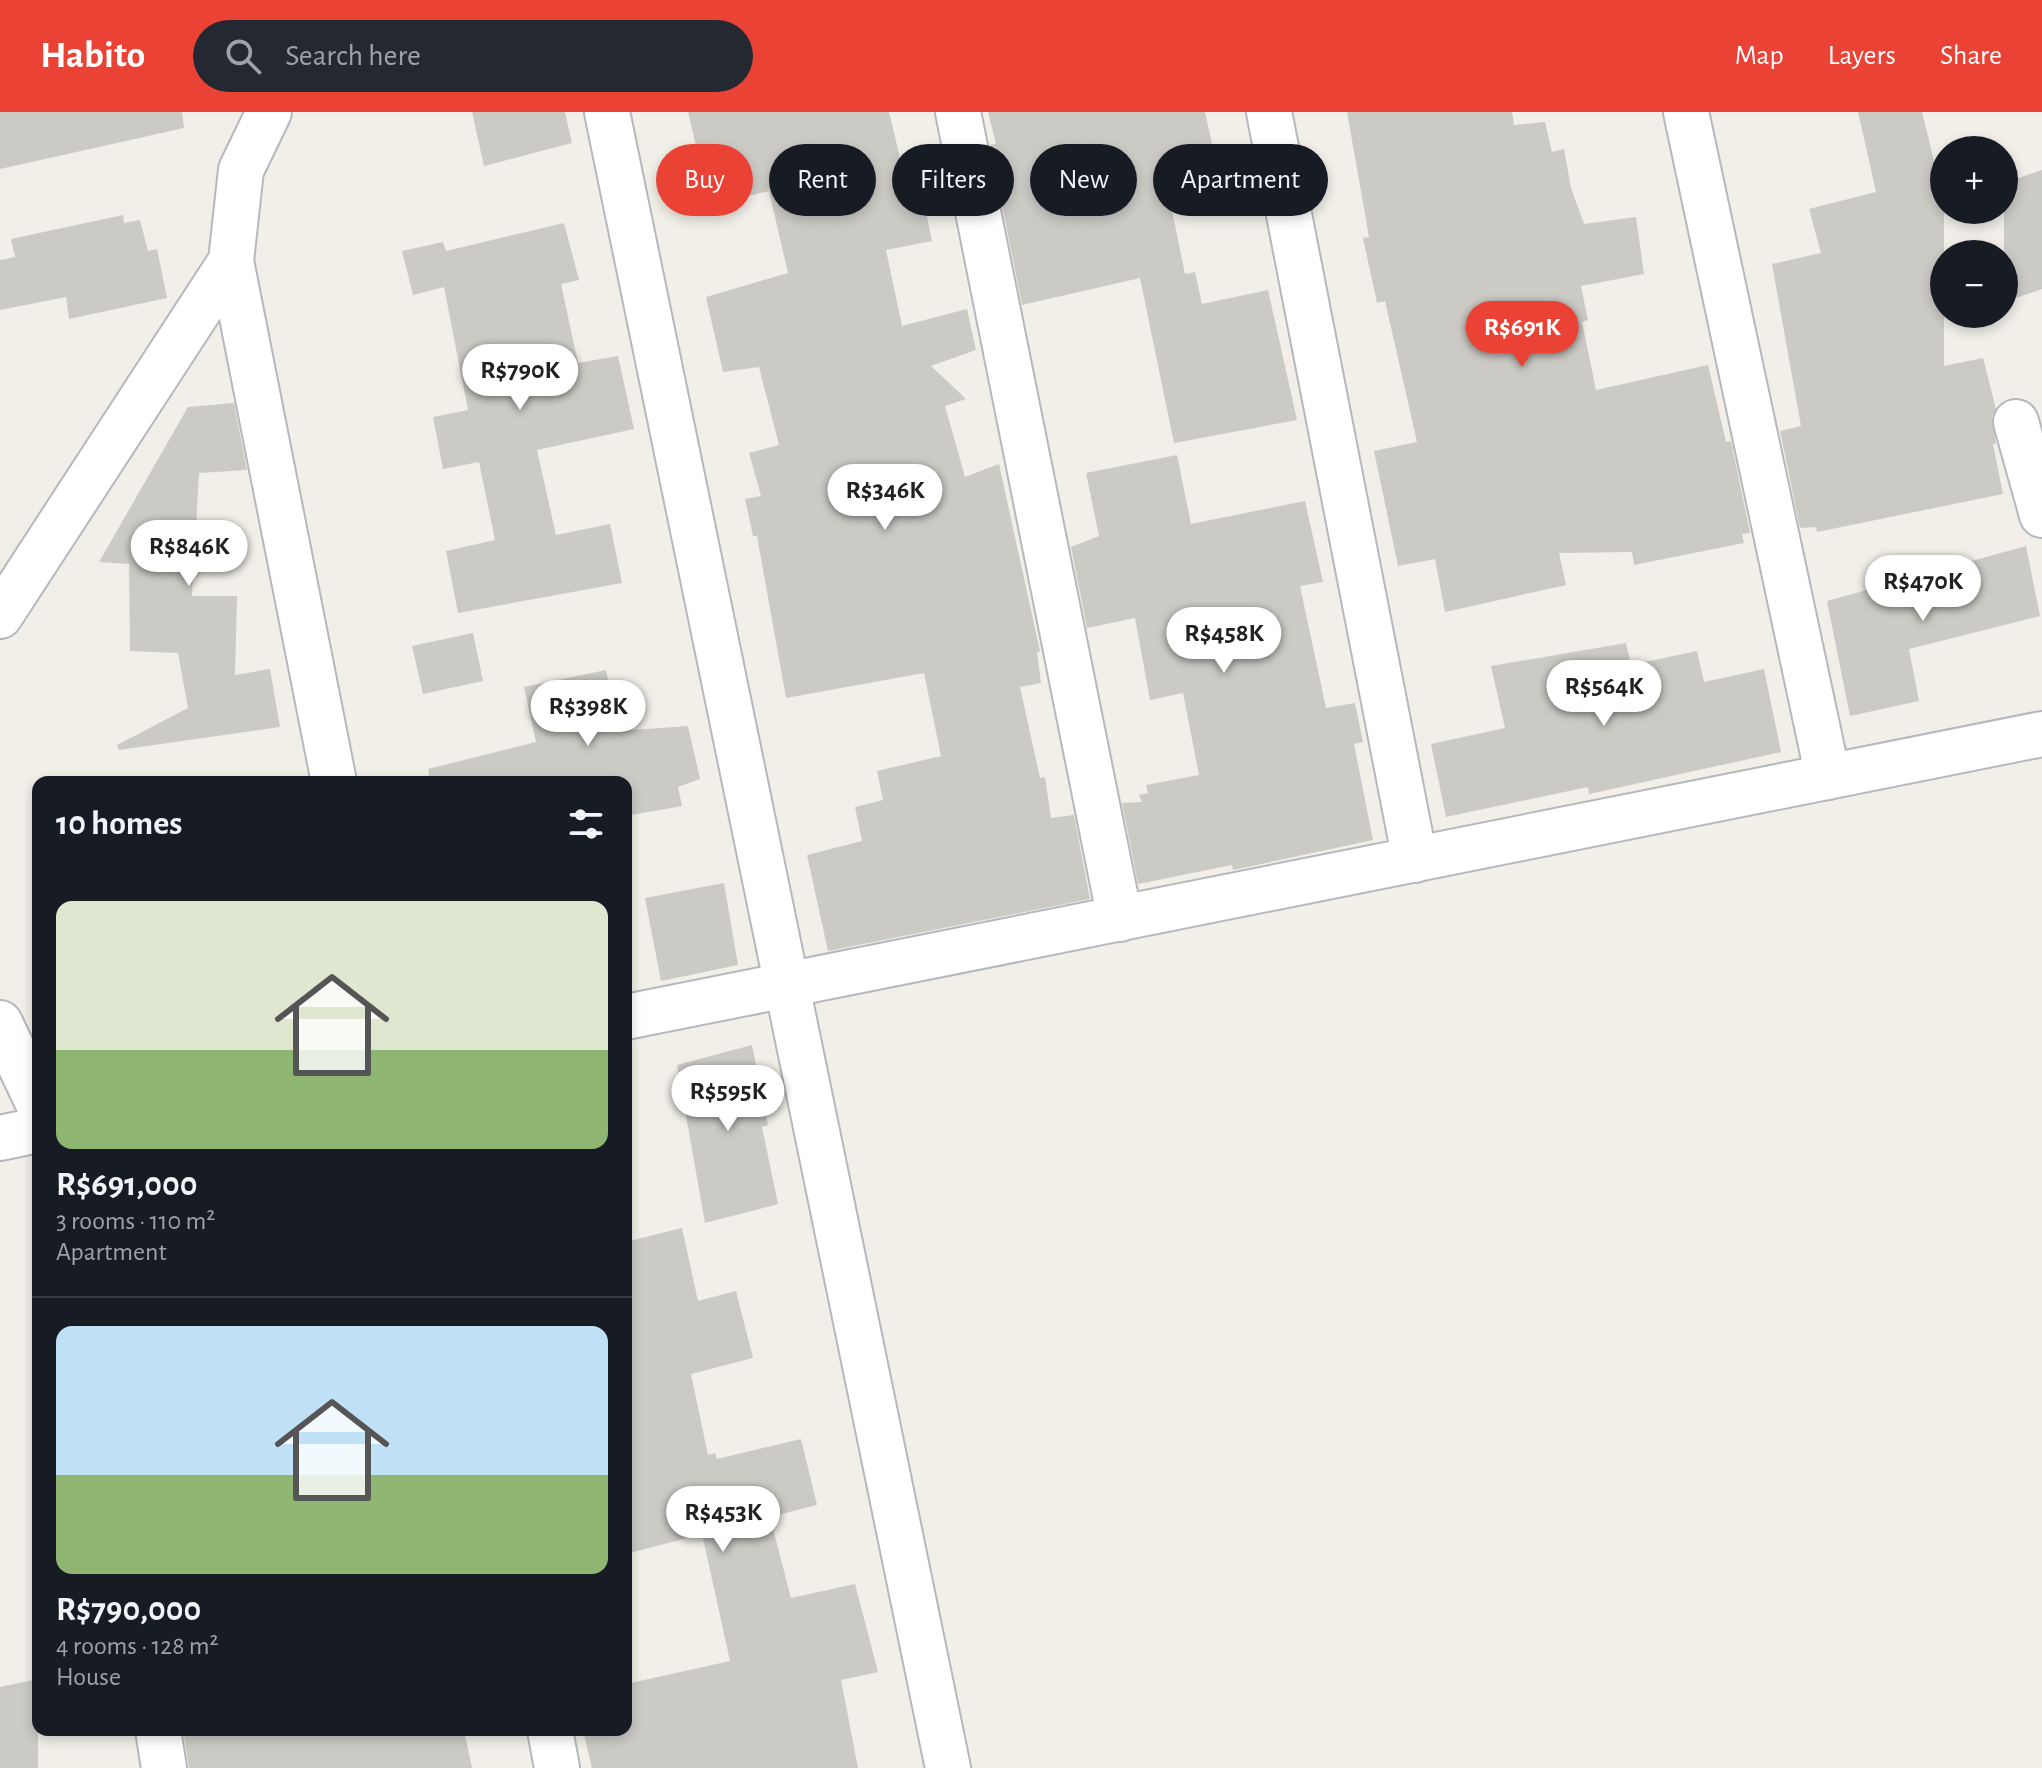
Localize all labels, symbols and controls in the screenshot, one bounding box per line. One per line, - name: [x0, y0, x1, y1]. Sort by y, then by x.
- search box: [193, 20, 753, 92]
- icon: search: [221, 34, 265, 78]
- text: Habito: [40, 37, 145, 75]
- text: Search here: [285, 41, 421, 71]
- text: Map: [1735, 42, 1784, 70]
- text: Layers: [1828, 42, 1896, 70]
- text: Share: [1940, 42, 2002, 70]
- map controls: [1930, 136, 2018, 328]
- button: +: [1930, 136, 2018, 224]
- chip: Buy: [656, 144, 753, 216]
- chip: Rent: [769, 144, 876, 216]
- chip: Filters: [892, 144, 1014, 216]
- chip: New: [1030, 144, 1137, 216]
- chip: Apartment: [1153, 144, 1328, 216]
- button: −: [1930, 240, 2018, 328]
- pin: R$691K: [1457, 301, 1587, 369]
- text: R$691K: [1484, 314, 1560, 340]
- pin: R$790K: [455, 344, 585, 412]
- text: R$790K: [480, 357, 560, 383]
- pin: R$346K: [820, 464, 950, 532]
- text: R$346K: [845, 477, 925, 503]
- pin: R$846K: [124, 520, 254, 588]
- text: R$846K: [149, 533, 229, 559]
- pin: R$470K: [1858, 555, 1988, 623]
- text: R$470K: [1883, 568, 1963, 594]
- pin: R$458K: [1159, 607, 1289, 675]
- text: R$458K: [1184, 620, 1264, 646]
- pin: R$564K: [1539, 660, 1669, 728]
- text: R$564K: [1564, 673, 1644, 699]
- pin: R$398K: [523, 680, 653, 748]
- text: R$398K: [549, 693, 627, 719]
- icon: filters: [564, 802, 608, 846]
- text: 10 homes: [56, 807, 182, 841]
- icon: home: [260, 953, 404, 1097]
- pin: R$595K: [663, 1065, 793, 1133]
- text: R$595K: [689, 1078, 767, 1104]
- text: R$691,000: [56, 1168, 197, 1202]
- text: 3 rooms · 110 m²: [56, 1208, 215, 1234]
- text: Apartment: [56, 1239, 167, 1265]
- icon: home: [260, 1378, 404, 1522]
- pin: R$453K: [658, 1486, 788, 1554]
- text: R$453K: [684, 1499, 762, 1525]
- text: R$790,000: [56, 1593, 201, 1627]
- text: 4 rooms · 128 m²: [56, 1633, 219, 1659]
- text: House: [56, 1664, 121, 1690]

